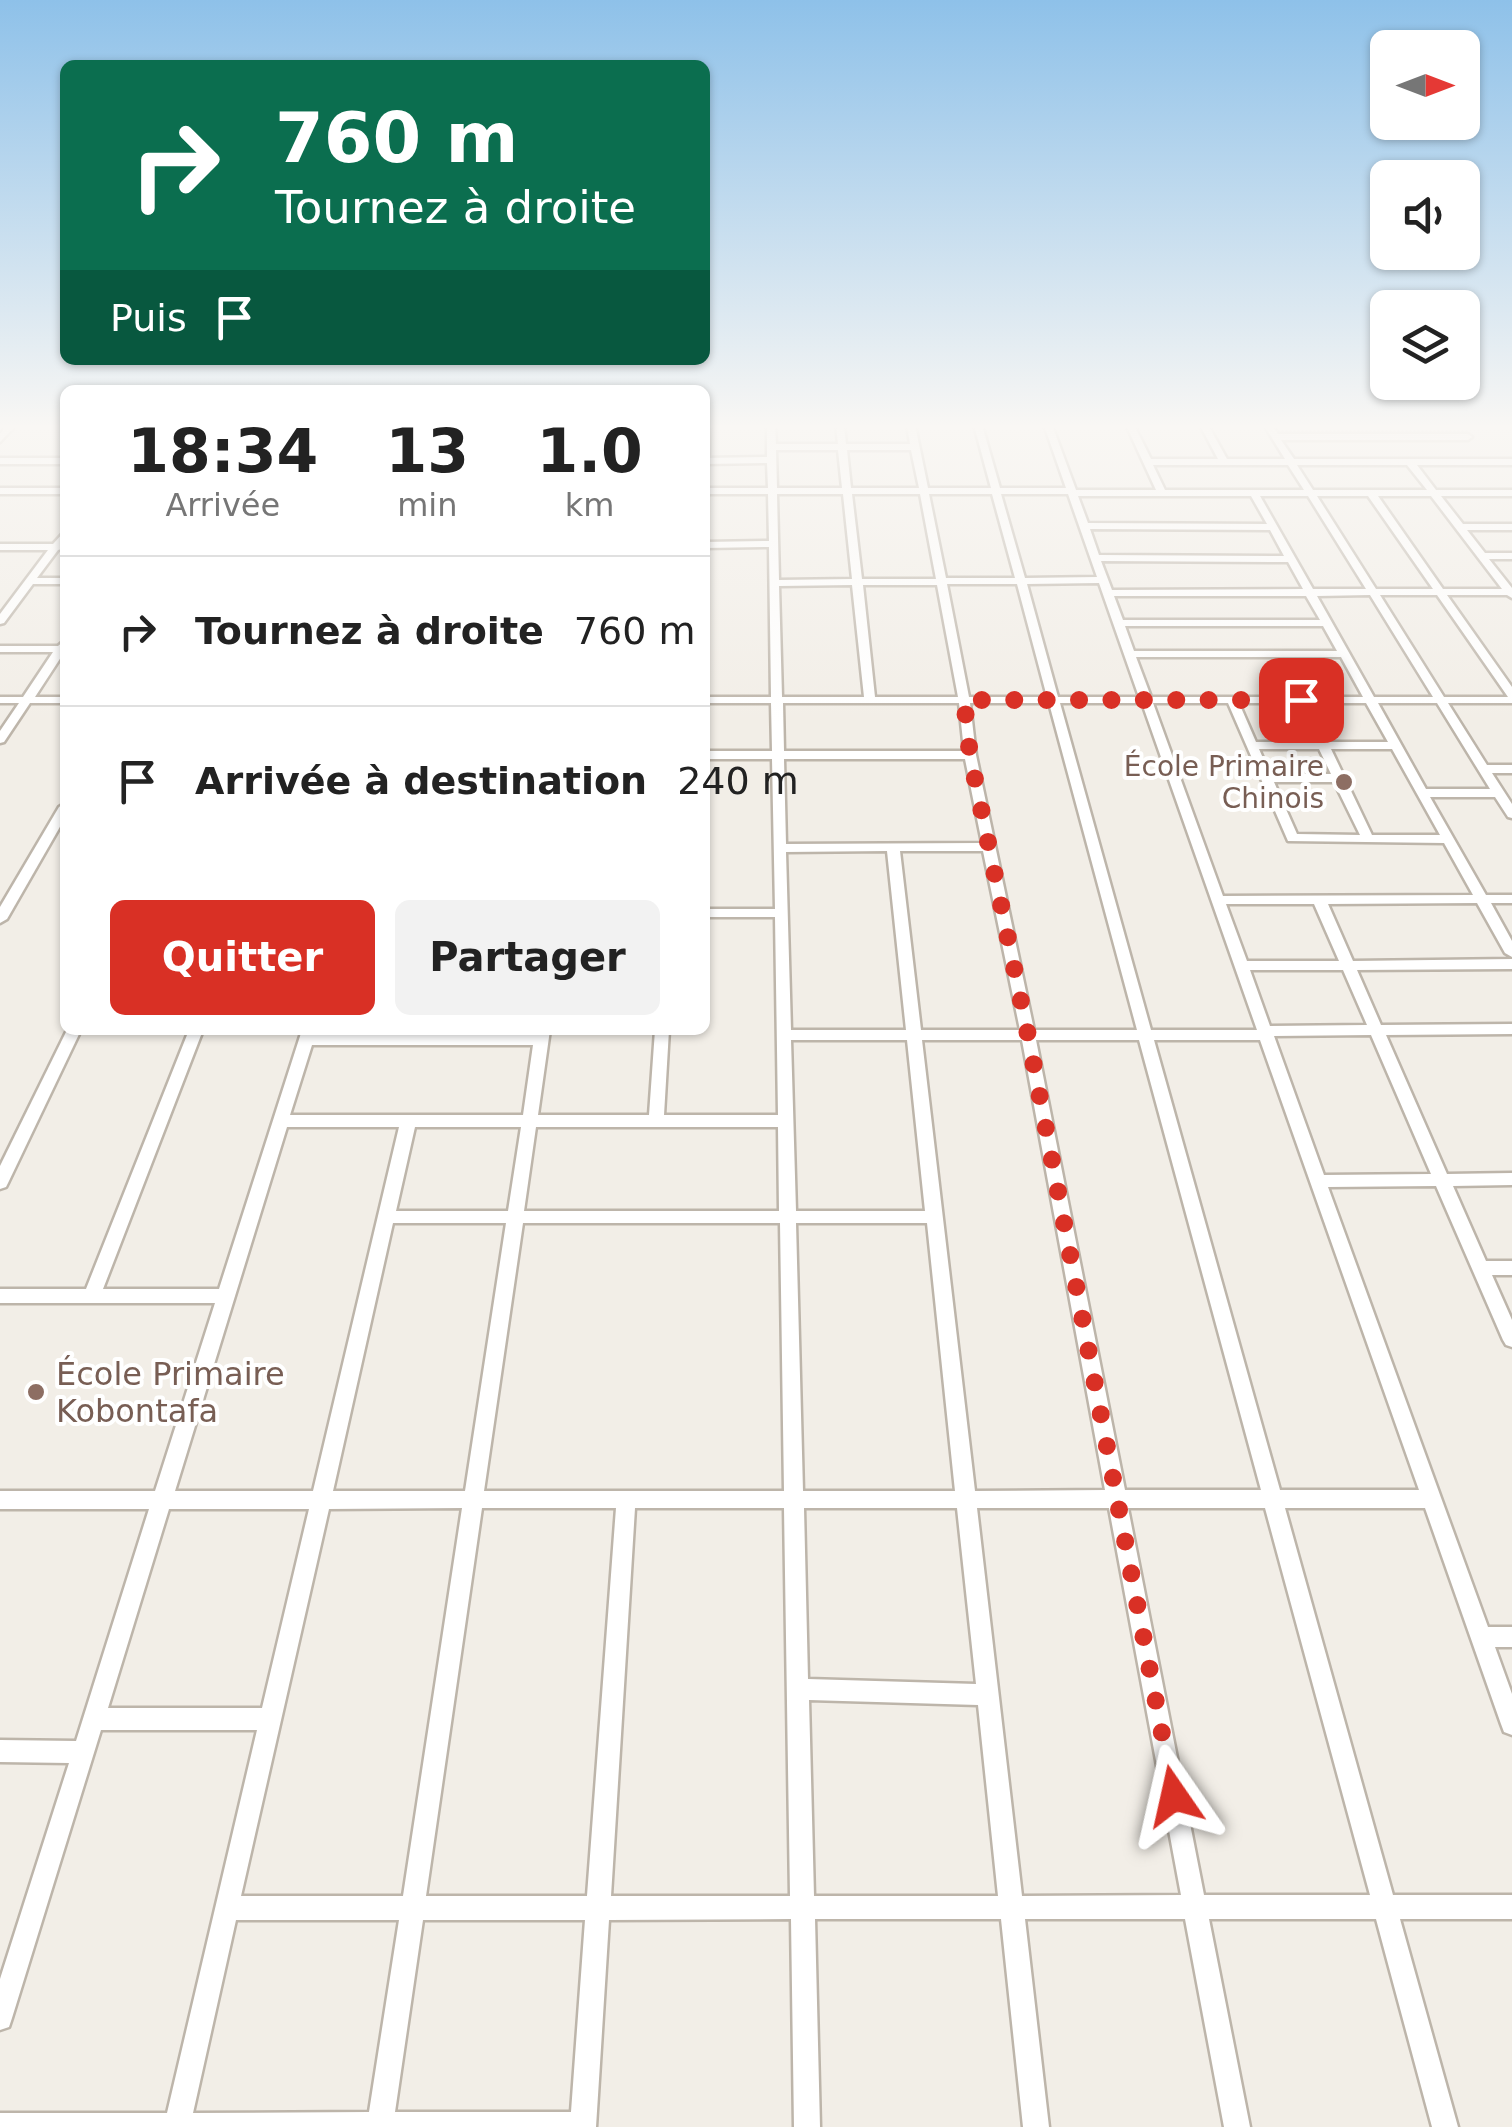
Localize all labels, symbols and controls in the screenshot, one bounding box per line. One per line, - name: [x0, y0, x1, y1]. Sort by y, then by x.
- north arrow: [1370, 30, 1480, 140]
- map controls: [1370, 30, 1480, 400]
- text: 760 m: [275, 97, 518, 179]
- icon: right: [110, 100, 240, 230]
- button: sound: [1370, 160, 1480, 270]
- text: Tournez à droite: [275, 181, 636, 234]
- icon: arrive: [207, 290, 262, 345]
- button: layers: [1370, 290, 1480, 400]
- text: Puis: [110, 296, 187, 340]
- text: 18:34: [127, 416, 318, 486]
- text: 13: [386, 416, 469, 486]
- text: 1.0: [536, 416, 643, 486]
- text: Arrivée: [165, 486, 280, 524]
- text: min: [397, 486, 458, 524]
- text: km: [565, 486, 614, 524]
- icon: right: [110, 604, 165, 659]
- text: Tournez à droite: [195, 609, 544, 653]
- text: 760 m: [574, 609, 695, 653]
- pin: [1259, 658, 1344, 743]
- icon: arrive: [1274, 673, 1329, 728]
- place label: École Primaire Chinois: [1124, 749, 1324, 815]
- icon: arrive: [110, 754, 165, 809]
- text: Arrivée à destination: [195, 759, 647, 803]
- text: 240 m: [677, 759, 799, 803]
- marker: École Primaire Chinois: [1333, 771, 1355, 793]
- button: Quitter: [110, 900, 375, 1015]
- button: Partager: [395, 900, 660, 1015]
- place label: École Primaire Kobontafa: [56, 1355, 285, 1430]
- marker: École Primaire Kobontafa: [25, 1381, 47, 1403]
- position arrow: [1122, 1744, 1226, 1848]

